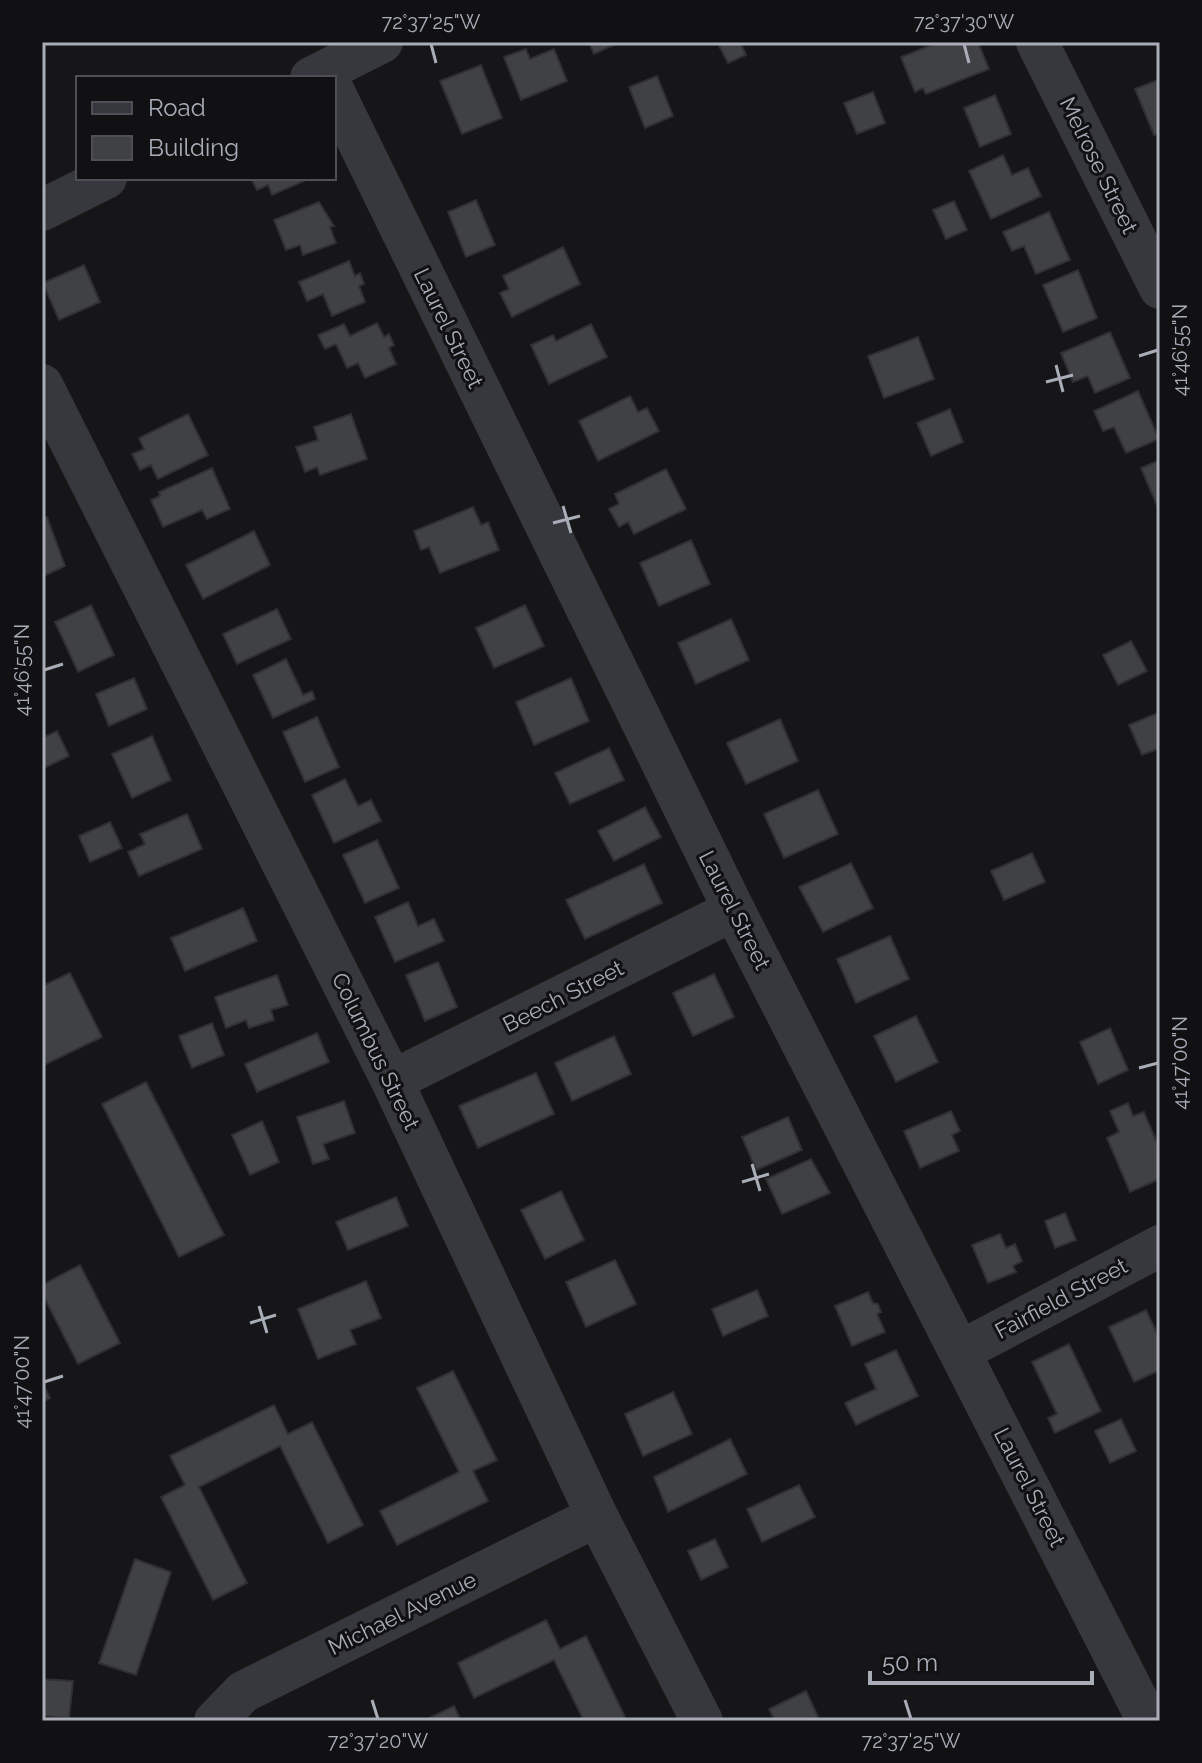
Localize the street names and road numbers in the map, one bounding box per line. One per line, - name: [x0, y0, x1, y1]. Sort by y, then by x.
- street label: Melrose Street: [1055, 93, 1144, 238]
- street label: Laurel Street: [409, 264, 489, 393]
- street label: Laurel Street: [694, 846, 776, 974]
- street label: Beech Street: [498, 954, 628, 1038]
- street label: Columbus Street: [327, 968, 426, 1134]
- street label: Fairfield Street: [990, 1252, 1132, 1344]
- street label: Laurel Street: [989, 1423, 1071, 1551]
- street label: Michael Avenue: [324, 1566, 480, 1660]

